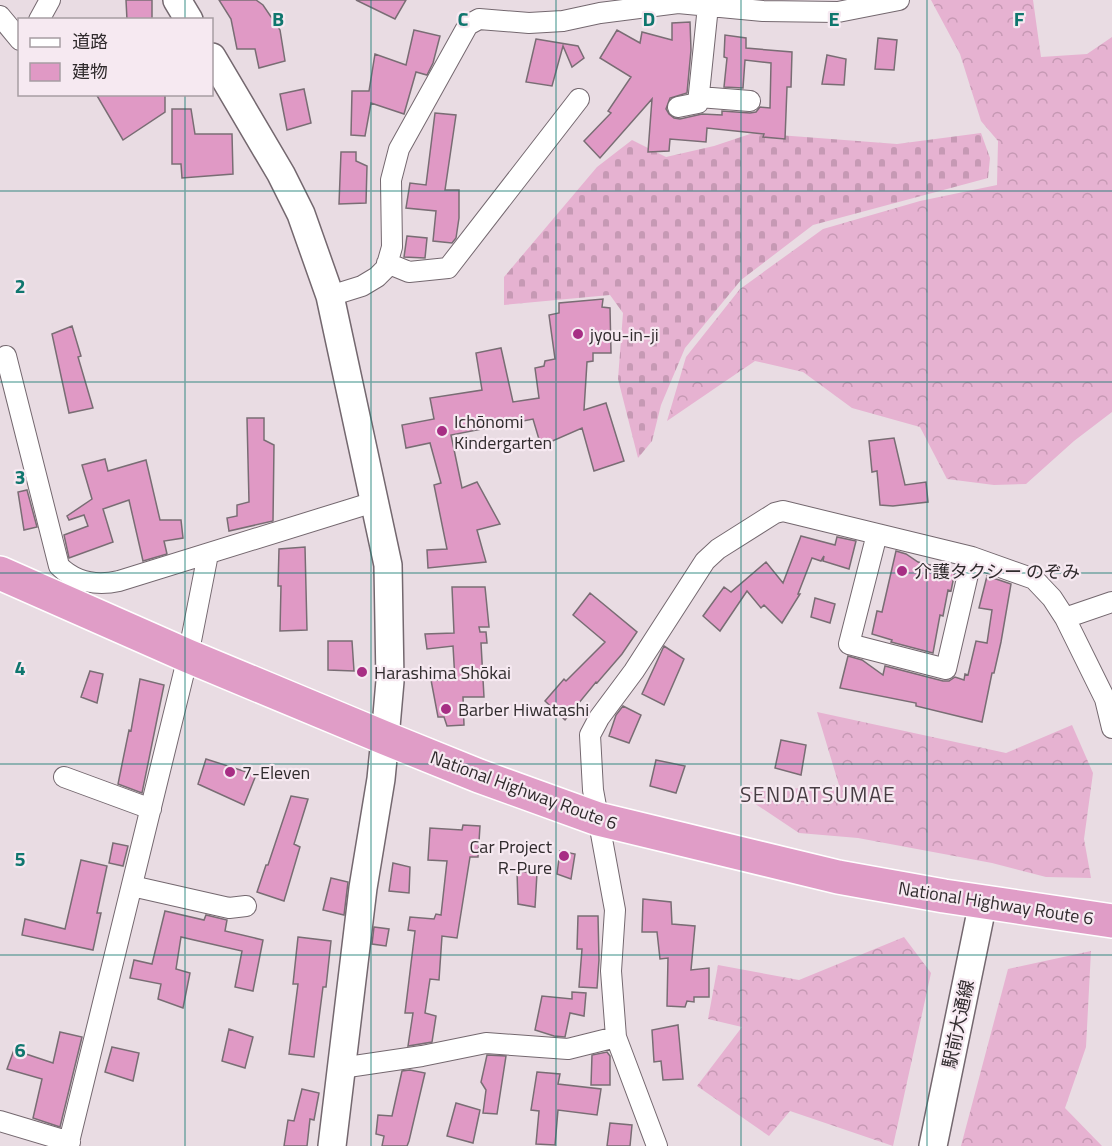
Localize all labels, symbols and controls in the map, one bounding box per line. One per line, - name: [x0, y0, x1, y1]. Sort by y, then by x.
- text: B: [272, 3, 284, 34]
- text: C: [458, 3, 469, 34]
- text: D: [643, 3, 655, 34]
- text: E: [828, 3, 840, 34]
- text: F: [1014, 3, 1025, 34]
- legend: [18, 18, 213, 96]
- text: 道路: [72, 28, 108, 55]
- text: 建物: [72, 58, 108, 85]
- text: 2: [14, 270, 26, 301]
- place label: jyou-in-ji: [589, 321, 659, 348]
- marker: jyou-in-ji: [571, 327, 585, 341]
- place label: Ichōnomi Kindergarten: [454, 408, 552, 456]
- marker: Ichōnomi Kindergarten: [435, 424, 449, 438]
- text: 3: [14, 461, 26, 492]
- place label: 介護タクシー のぞみ: [914, 558, 1080, 585]
- marker: 介護タクシー のぞみ: [895, 564, 909, 578]
- text: 4: [14, 652, 26, 683]
- place label: Harashima Shōkai: [374, 659, 511, 686]
- marker: Harashima Shōkai: [355, 665, 369, 679]
- place label: Barber Hiwatashi: [458, 696, 589, 723]
- marker: Barber Hiwatashi: [439, 702, 453, 716]
- street label: National Highway Route 6: [427, 744, 621, 836]
- place label: 7-Eleven: [242, 759, 310, 786]
- marker: 7-Eleven: [223, 765, 237, 779]
- district label: SENDATSUMAE: [740, 778, 896, 810]
- place label: Car Project R-Pure: [470, 833, 553, 881]
- text: 5: [14, 843, 26, 874]
- marker: Car Project R-Pure: [557, 849, 571, 863]
- street label: National Highway Route 6: [896, 874, 1096, 932]
- street label: 駅前大通線: [935, 977, 981, 1071]
- text: 6: [14, 1034, 26, 1065]

